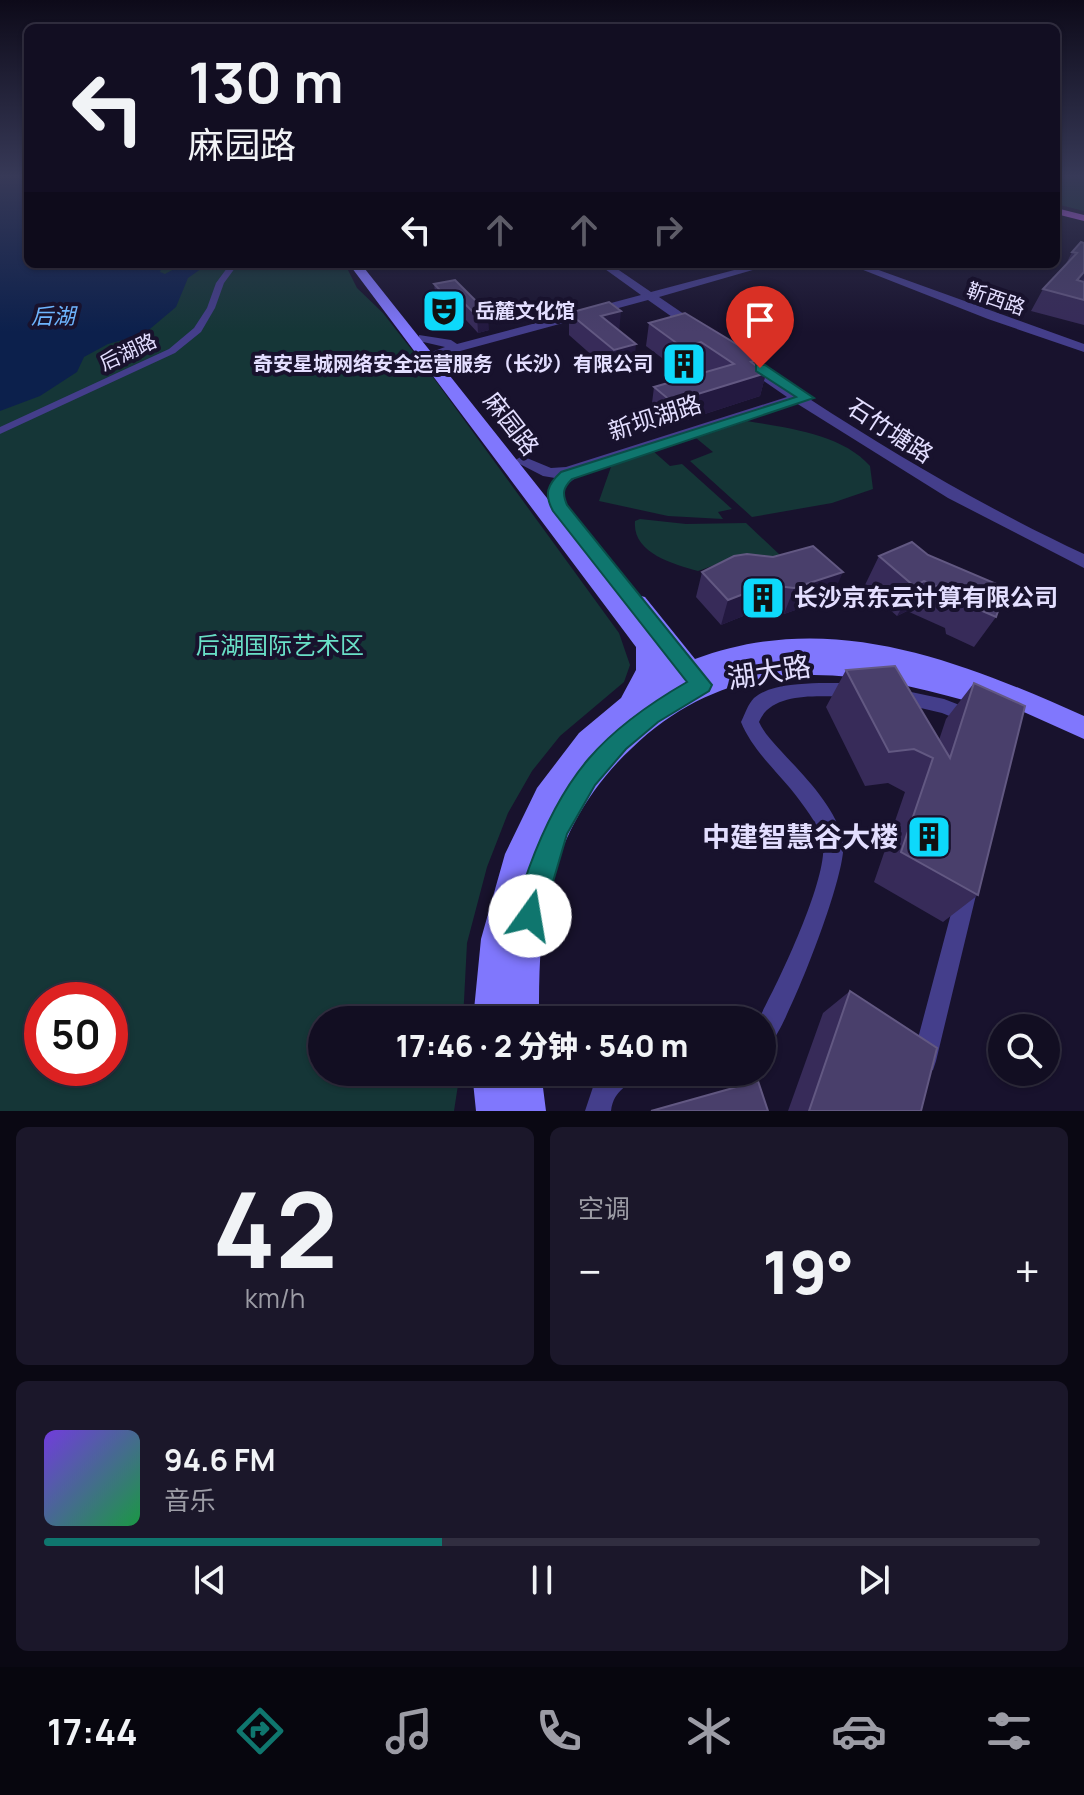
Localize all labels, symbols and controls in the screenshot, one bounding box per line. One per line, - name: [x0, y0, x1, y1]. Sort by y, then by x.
- text: 130 m: [188, 43, 344, 120]
- icon: left: [56, 56, 160, 160]
- text: 麻园路: [188, 120, 296, 169]
- icon: left: [394, 208, 438, 252]
- icon: ahead: [478, 208, 522, 252]
- icon: ahead: [562, 208, 606, 252]
- icon: right: [646, 208, 690, 252]
- street label: 靳西路: [963, 276, 1029, 321]
- pin: [726, 286, 794, 368]
- theatre icon: 岳麓文化馆: [420, 287, 468, 335]
- place label: 岳麓文化馆: [475, 297, 575, 324]
- icon: arrive: [738, 298, 782, 342]
- water label: 后湖: [31, 301, 78, 331]
- street label: 后湖路: [95, 327, 161, 376]
- building icon: 奇安星城网络安全运营服务（长沙）有限公司: [660, 340, 708, 388]
- place label: 奇安星城网络安全运营服务（长沙）有限公司: [253, 350, 653, 377]
- street label: 麻园路: [477, 385, 547, 462]
- street label: 新坝湖路: [604, 386, 705, 447]
- street label: 石竹塘路: [842, 390, 940, 470]
- building icon: 长沙京东云计算有限公司: [739, 574, 787, 622]
- place label: 长沙京东云计算有限公司: [794, 580, 1058, 613]
- park label: 后湖国际艺术区: [196, 628, 364, 661]
- street label: 湖大路: [724, 646, 813, 696]
- building icon: 中建智慧谷大楼: [905, 813, 953, 861]
- place label: 中建智慧谷大楼: [702, 817, 898, 855]
- position arrow: [488, 874, 572, 958]
- speed limit sign: 50: [24, 982, 128, 1086]
- map controls: [988, 1014, 1060, 1086]
- button: search: [988, 1014, 1060, 1086]
- text: 17:46 · 2 分钟 · 540 m: [396, 1025, 688, 1066]
- text: 42: [212, 1157, 338, 1299]
- text: 空调: [578, 1190, 630, 1226]
- text: 19°: [762, 1230, 854, 1312]
- text: −: [578, 1241, 602, 1301]
- text: +: [1015, 1241, 1040, 1301]
- text: km/h: [245, 1280, 305, 1316]
- text: 94.6 FM: [164, 1439, 275, 1480]
- text: 音乐: [164, 1482, 216, 1518]
- icon: previous: [188, 1558, 232, 1602]
- icon: pause: [520, 1558, 564, 1602]
- icon: next: [852, 1558, 896, 1602]
- icon: directions: [232, 1703, 288, 1759]
- icon: music: [381, 1703, 437, 1759]
- icon: phone: [531, 1703, 587, 1759]
- icon: climate: [681, 1703, 737, 1759]
- icon: car: [831, 1703, 887, 1759]
- icon: filters: [981, 1703, 1037, 1759]
- text: 17:44: [47, 1707, 138, 1756]

